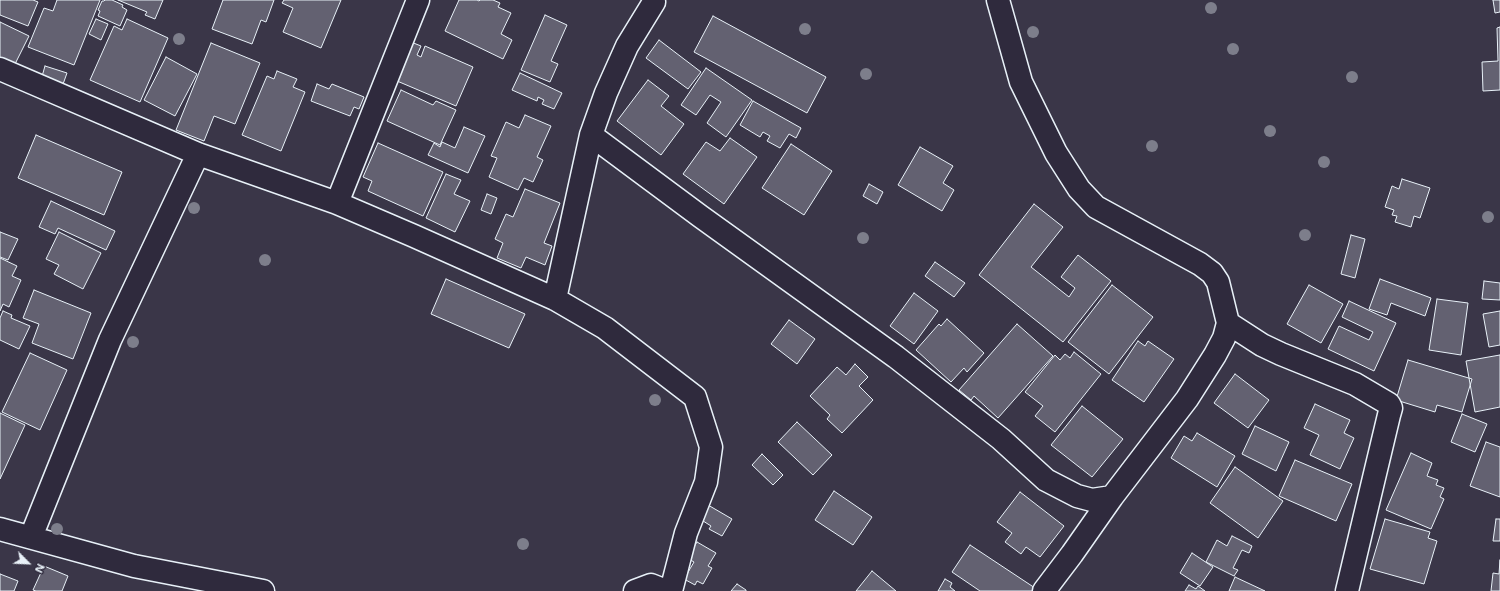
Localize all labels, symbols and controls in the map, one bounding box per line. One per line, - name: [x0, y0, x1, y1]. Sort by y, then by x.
- north arrow: [8, 543, 48, 583]
- text: N: [31, 561, 48, 575]

